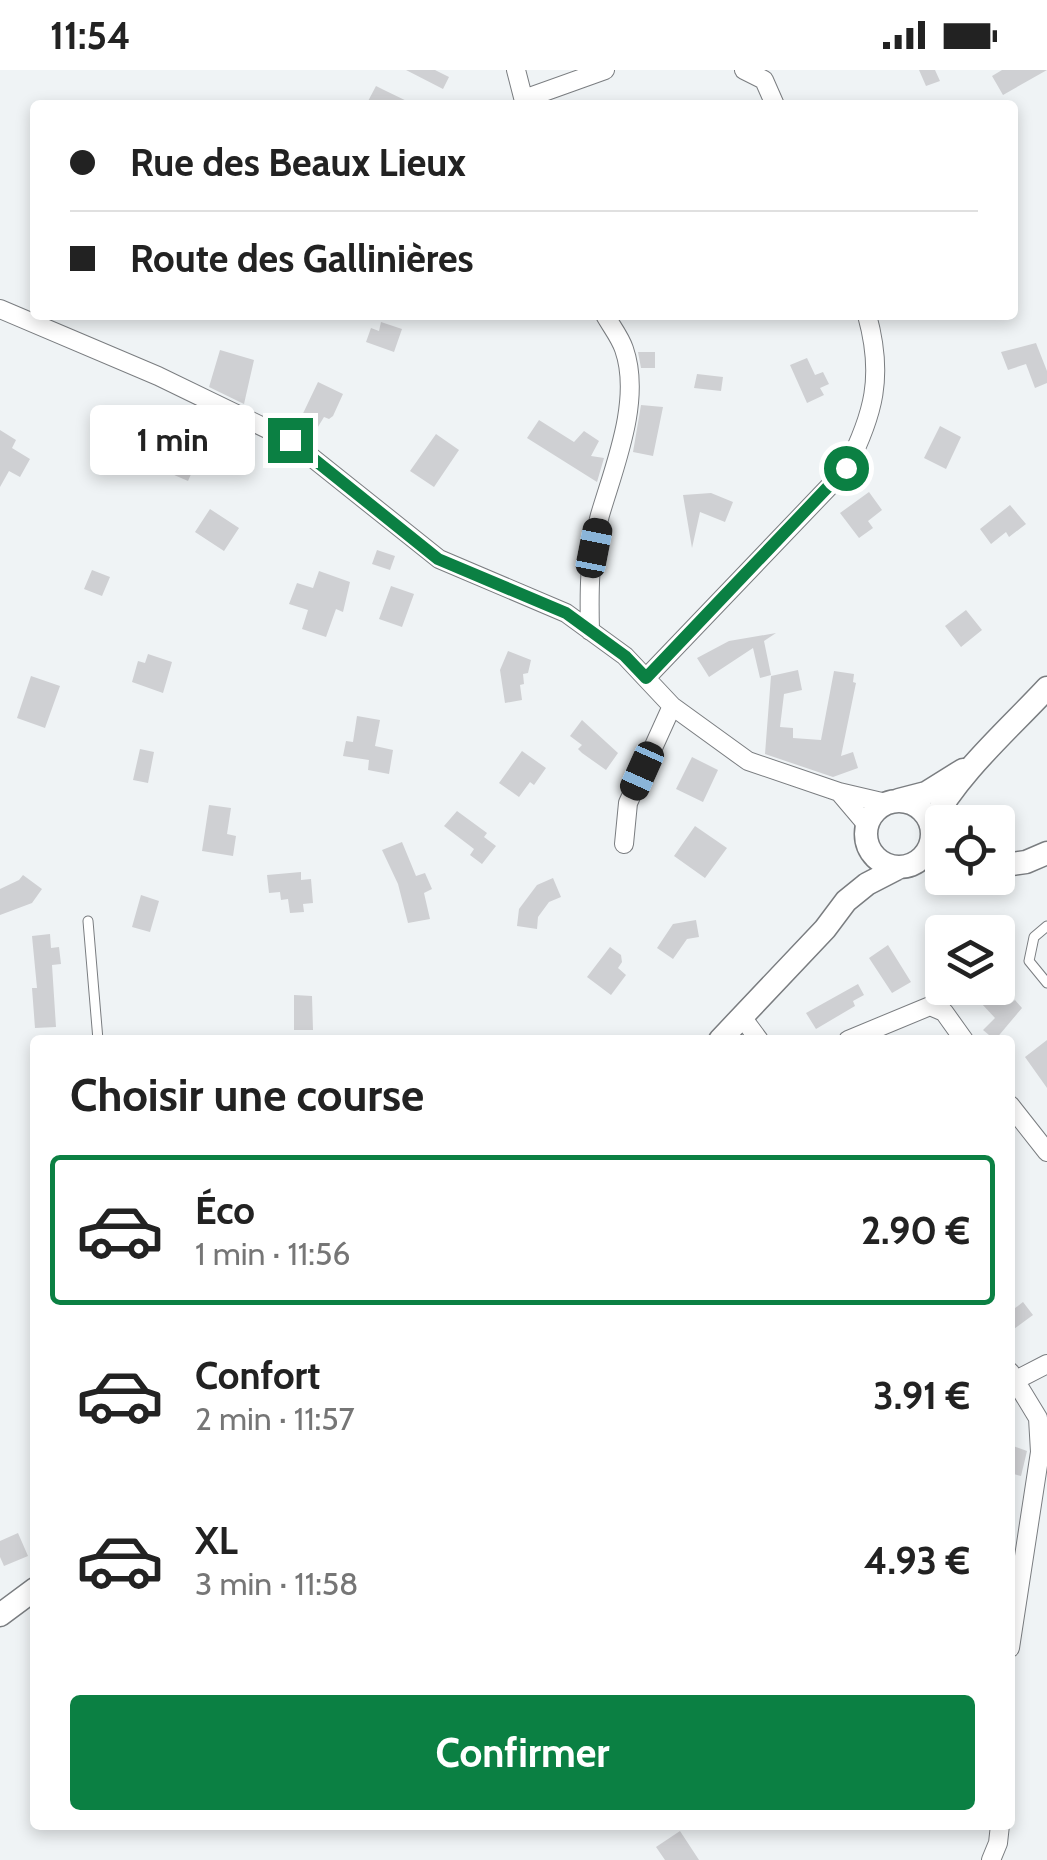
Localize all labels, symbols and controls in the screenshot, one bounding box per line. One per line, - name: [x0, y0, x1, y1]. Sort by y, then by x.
- text: 11:54: [50, 12, 130, 59]
- text: Rue des Beaux Lieux: [130, 139, 466, 186]
- text: Route des Gallinières: [130, 235, 474, 282]
- callout: 1 min: [90, 405, 255, 475]
- route end: [268, 418, 313, 463]
- text: 1 min: [136, 420, 209, 459]
- route start: [824, 446, 869, 491]
- car: [574, 516, 614, 580]
- car: [616, 737, 668, 805]
- map controls: [925, 805, 1015, 1005]
- button: locate: [925, 805, 1015, 895]
- button: layers: [925, 915, 1015, 1005]
- text: Choisir une course: [70, 1068, 424, 1122]
- icon: car: [75, 1185, 165, 1275]
- text: Éco: [195, 1187, 255, 1234]
- text: 2.90 €: [861, 1207, 970, 1254]
- text: 1 min · 11:56: [195, 1234, 350, 1273]
- icon: car: [75, 1350, 165, 1440]
- text: Confort: [195, 1352, 320, 1399]
- text: 3.91 €: [873, 1372, 970, 1419]
- text: 2 min · 11:57: [195, 1399, 355, 1438]
- icon: car: [75, 1515, 165, 1605]
- text: XL: [195, 1517, 238, 1564]
- text: 4.93 €: [864, 1537, 970, 1584]
- text: 3 min · 11:58: [195, 1564, 359, 1603]
- button: Confirmer: [70, 1695, 975, 1810]

